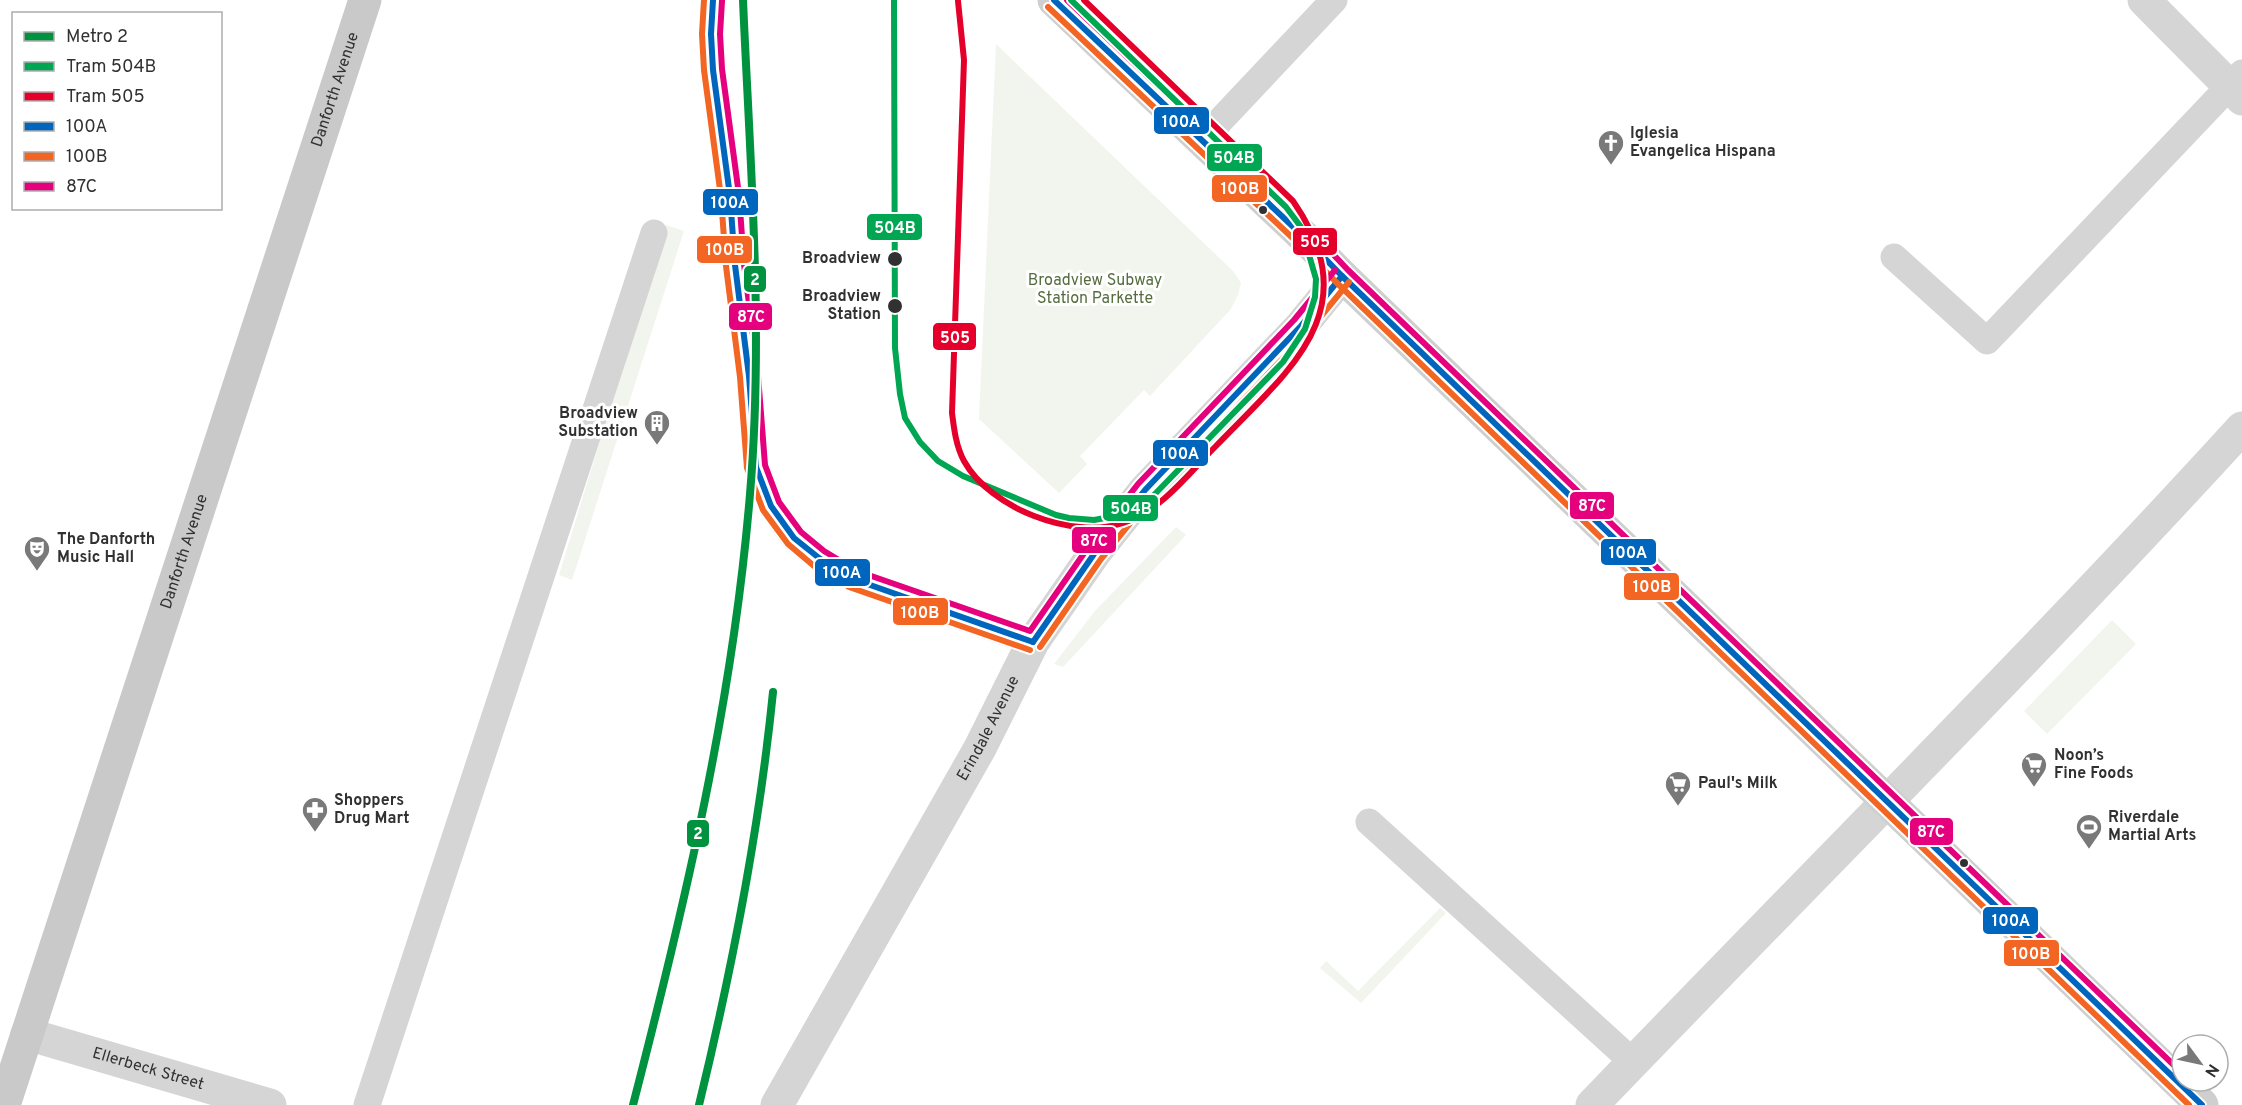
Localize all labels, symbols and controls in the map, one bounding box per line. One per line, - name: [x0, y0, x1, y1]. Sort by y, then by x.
- legend: [12, 12, 222, 210]
- text: Metro 2: [66, 26, 128, 49]
- street label: Danforth Avenue: [308, 30, 364, 150]
- text: Tram 504B: [66, 56, 156, 79]
- text: Tram 505: [66, 86, 145, 109]
- line badge: 100A: [1153, 106, 1210, 135]
- text: 100A: [1162, 113, 1200, 133]
- text: 100A: [66, 116, 107, 139]
- place label: Iglesia Evangelica Hispana: [1630, 124, 1776, 162]
- church icon: Iglesia Evangelica Hispana: [1596, 128, 1626, 166]
- line badge: 504B: [1206, 143, 1263, 172]
- text: 100B: [66, 146, 108, 169]
- text: 504B: [1213, 149, 1255, 169]
- line badge: 100B: [1211, 174, 1268, 203]
- text: 87C: [66, 176, 97, 199]
- text: 100B: [1221, 180, 1259, 200]
- line badge: 100A: [702, 188, 759, 216]
- text: 100A: [711, 194, 749, 214]
- unlabelled marker: [1257, 204, 1269, 216]
- line badge: 504B: [866, 213, 923, 241]
- text: 504B: [874, 219, 916, 239]
- line badge: 505: [1292, 227, 1338, 256]
- text: 505: [1300, 233, 1330, 253]
- line badge: 100B: [696, 235, 753, 264]
- text: 100B: [706, 241, 744, 261]
- place label: Broadview: [802, 249, 881, 269]
- marker: Broadview: [886, 250, 904, 268]
- line badge: 2: [743, 265, 767, 293]
- text: 2: [750, 271, 760, 291]
- park label: Broadview Subway Station Parkette: [1028, 271, 1162, 309]
- place label: Broadview Station: [802, 287, 881, 325]
- marker: Broadview Station: [886, 297, 904, 315]
- line badge: 87C: [728, 302, 773, 331]
- text: 87C: [737, 308, 765, 328]
- line badge: 505: [932, 322, 977, 351]
- text: 505: [940, 329, 970, 349]
- place label: Broadview Substation: [558, 404, 638, 442]
- building icon: Broadview Substation: [642, 408, 672, 446]
- line badge: 100A: [1152, 439, 1209, 467]
- text: 100A: [1161, 445, 1199, 465]
- line badge: 87C: [1569, 491, 1615, 520]
- street label: Danforth Avenue: [157, 492, 213, 612]
- line badge: 504B: [1102, 494, 1159, 522]
- text: 87C: [1578, 497, 1606, 517]
- text: 504B: [1110, 500, 1152, 520]
- line badge: 87C: [1071, 526, 1117, 554]
- place label: The Danforth Music Hall: [57, 530, 155, 568]
- text: 87C: [1080, 532, 1108, 552]
- theatre icon: The Danforth Music Hall: [22, 534, 52, 572]
- line badge: 100A: [1600, 538, 1657, 566]
- text: 100A: [1609, 544, 1647, 564]
- line badge: 100A: [814, 558, 871, 587]
- text: 100A: [823, 564, 861, 584]
- line badge: 100B: [1623, 572, 1680, 601]
- text: 100B: [1633, 578, 1671, 598]
- line badge: 100B: [892, 597, 949, 626]
- text: 100B: [901, 604, 939, 624]
- street label: Erindale Avenue: [953, 673, 1024, 785]
- place label: Noon’s Fine Foods: [2054, 746, 2134, 784]
- supermarket icon: Noon’s Fine Foods: [2019, 750, 2049, 788]
- supermarket icon: Paul's Milk: [1663, 769, 1693, 807]
- place label: Paul's Milk: [1698, 774, 1778, 794]
- place label: Shoppers Drug Mart: [334, 791, 410, 829]
- pharmacy icon: Shoppers Drug Mart: [300, 795, 330, 833]
- place label: Riverdale Martial Arts: [2108, 808, 2196, 846]
- sports icon: Riverdale Martial Arts: [2074, 812, 2104, 850]
- line badge: 87C: [1909, 817, 1954, 846]
- line badge: 2: [686, 819, 710, 848]
- text: 87C: [1917, 823, 1945, 843]
- text: 2: [693, 825, 703, 845]
- unlabelled marker: [1958, 857, 1970, 869]
- line badge: 100A: [1982, 906, 2039, 935]
- text: 100A: [1992, 912, 2030, 932]
- line badge: 100B: [2003, 939, 2060, 967]
- text: 100B: [2012, 945, 2050, 965]
- north arrow: [2170, 1033, 2230, 1093]
- street label: Ellerbeck Street: [90, 1044, 206, 1095]
- text: N: [2199, 1060, 2222, 1080]

